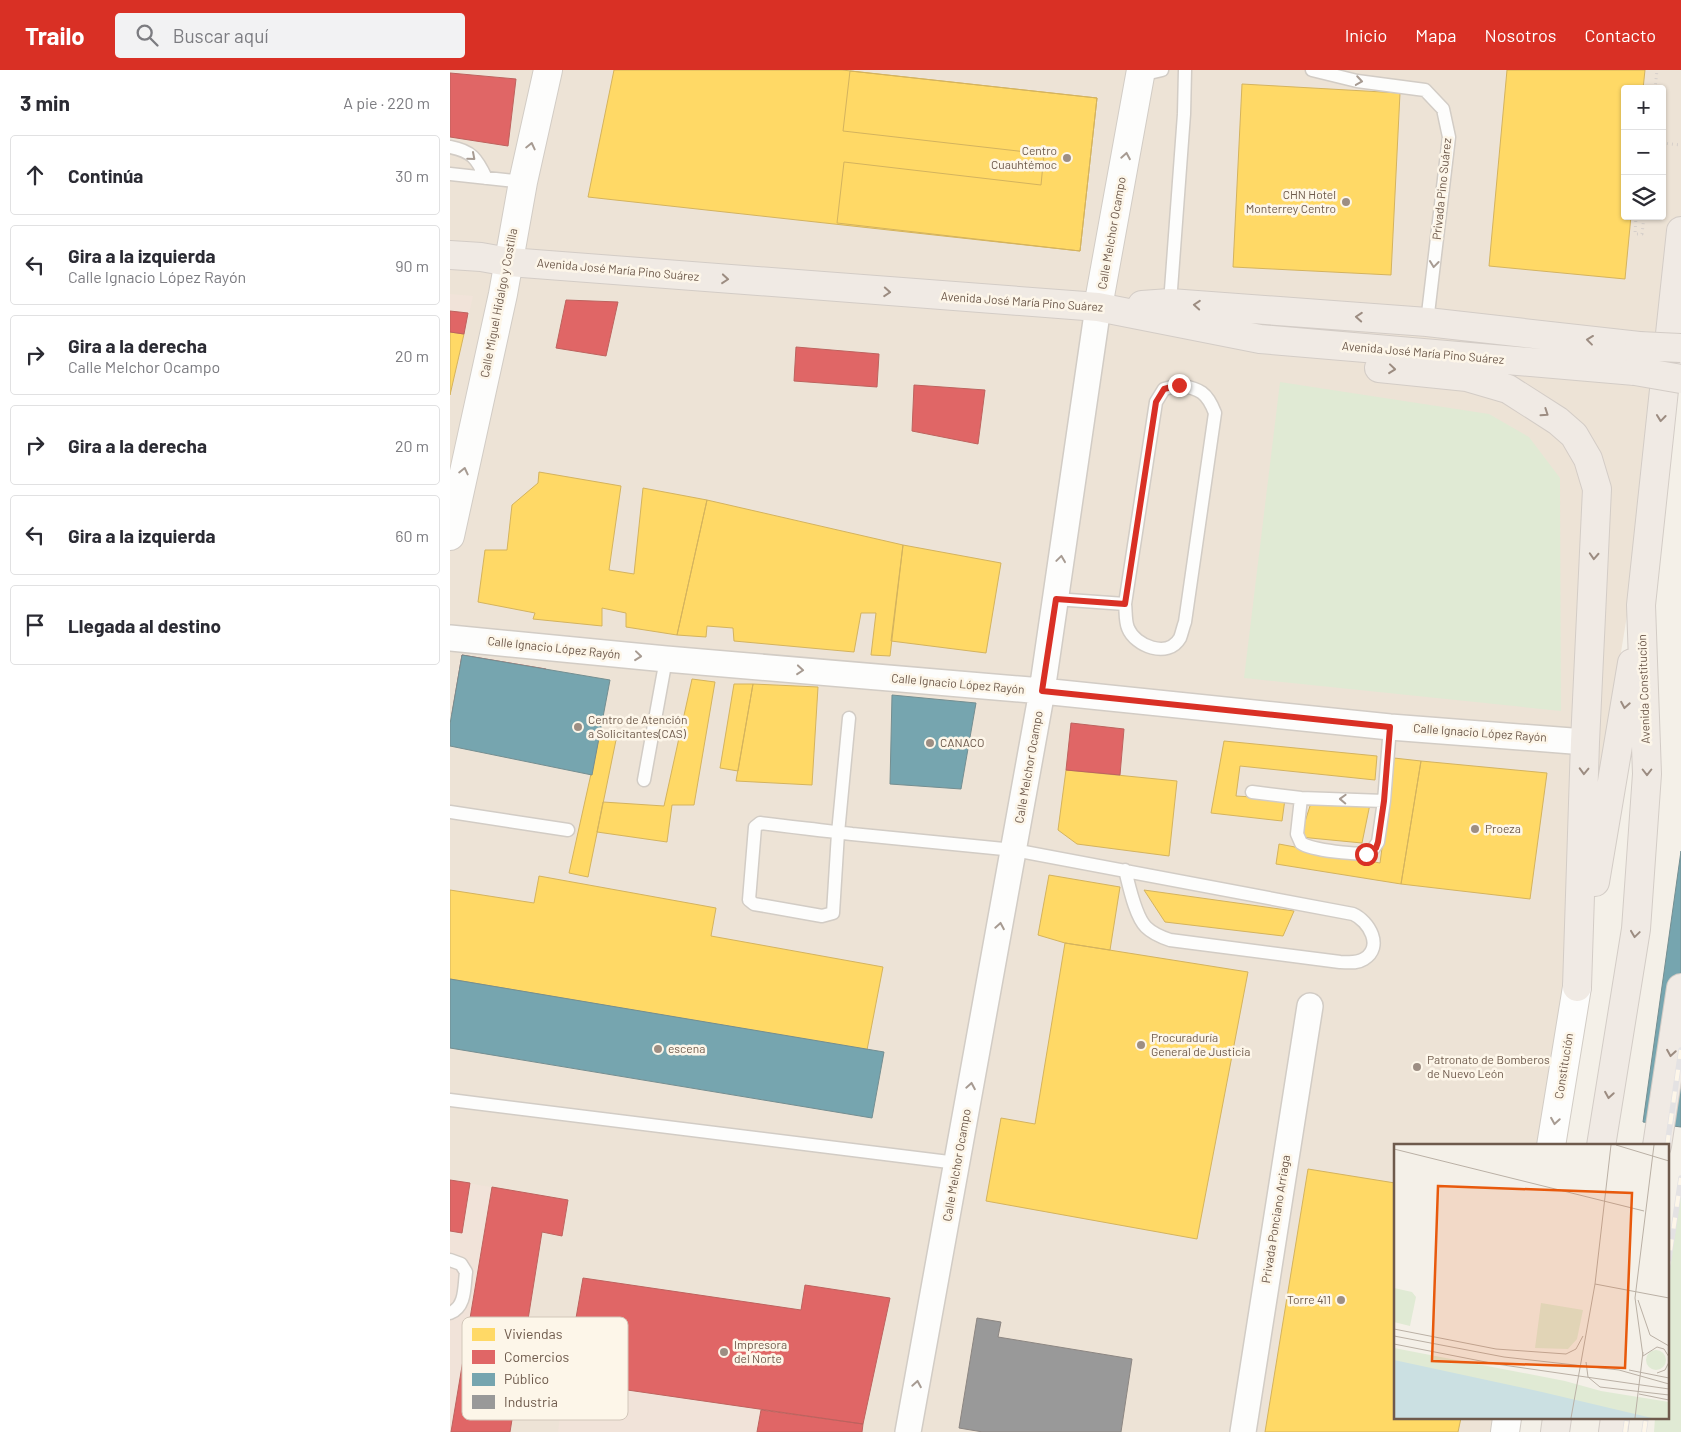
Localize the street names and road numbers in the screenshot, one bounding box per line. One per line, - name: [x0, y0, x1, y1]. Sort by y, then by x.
- street label: Privada Pino Suárez: [1429, 137, 1453, 241]
- street label: Calle Melchor Ocampo: [1094, 175, 1128, 290]
- street label: Calle Miguel Hidalgo y Costilla: [477, 227, 519, 379]
- street label: Avenida José María Pino Suárez: [536, 255, 700, 283]
- street label: Avenida José María Pino Suárez: [940, 288, 1104, 314]
- street label: Avenida José María Pino Suárez: [1341, 338, 1505, 366]
- street label: Calle Ignacio López Rayón: [487, 633, 621, 661]
- street label: Avenida Constitución: [1634, 634, 1652, 744]
- street label: Calle Ignacio López Rayón: [891, 670, 1025, 696]
- street label: Calle Melchor Ocampo: [1011, 709, 1045, 824]
- street label: Calle Ignacio López Rayón: [1413, 720, 1547, 744]
- street label: Constitución: [1551, 1032, 1575, 1100]
- street label: Calle Melchor Ocampo: [939, 1107, 973, 1222]
- street label: Privada Ponciano Arriaga: [1258, 1154, 1292, 1284]

